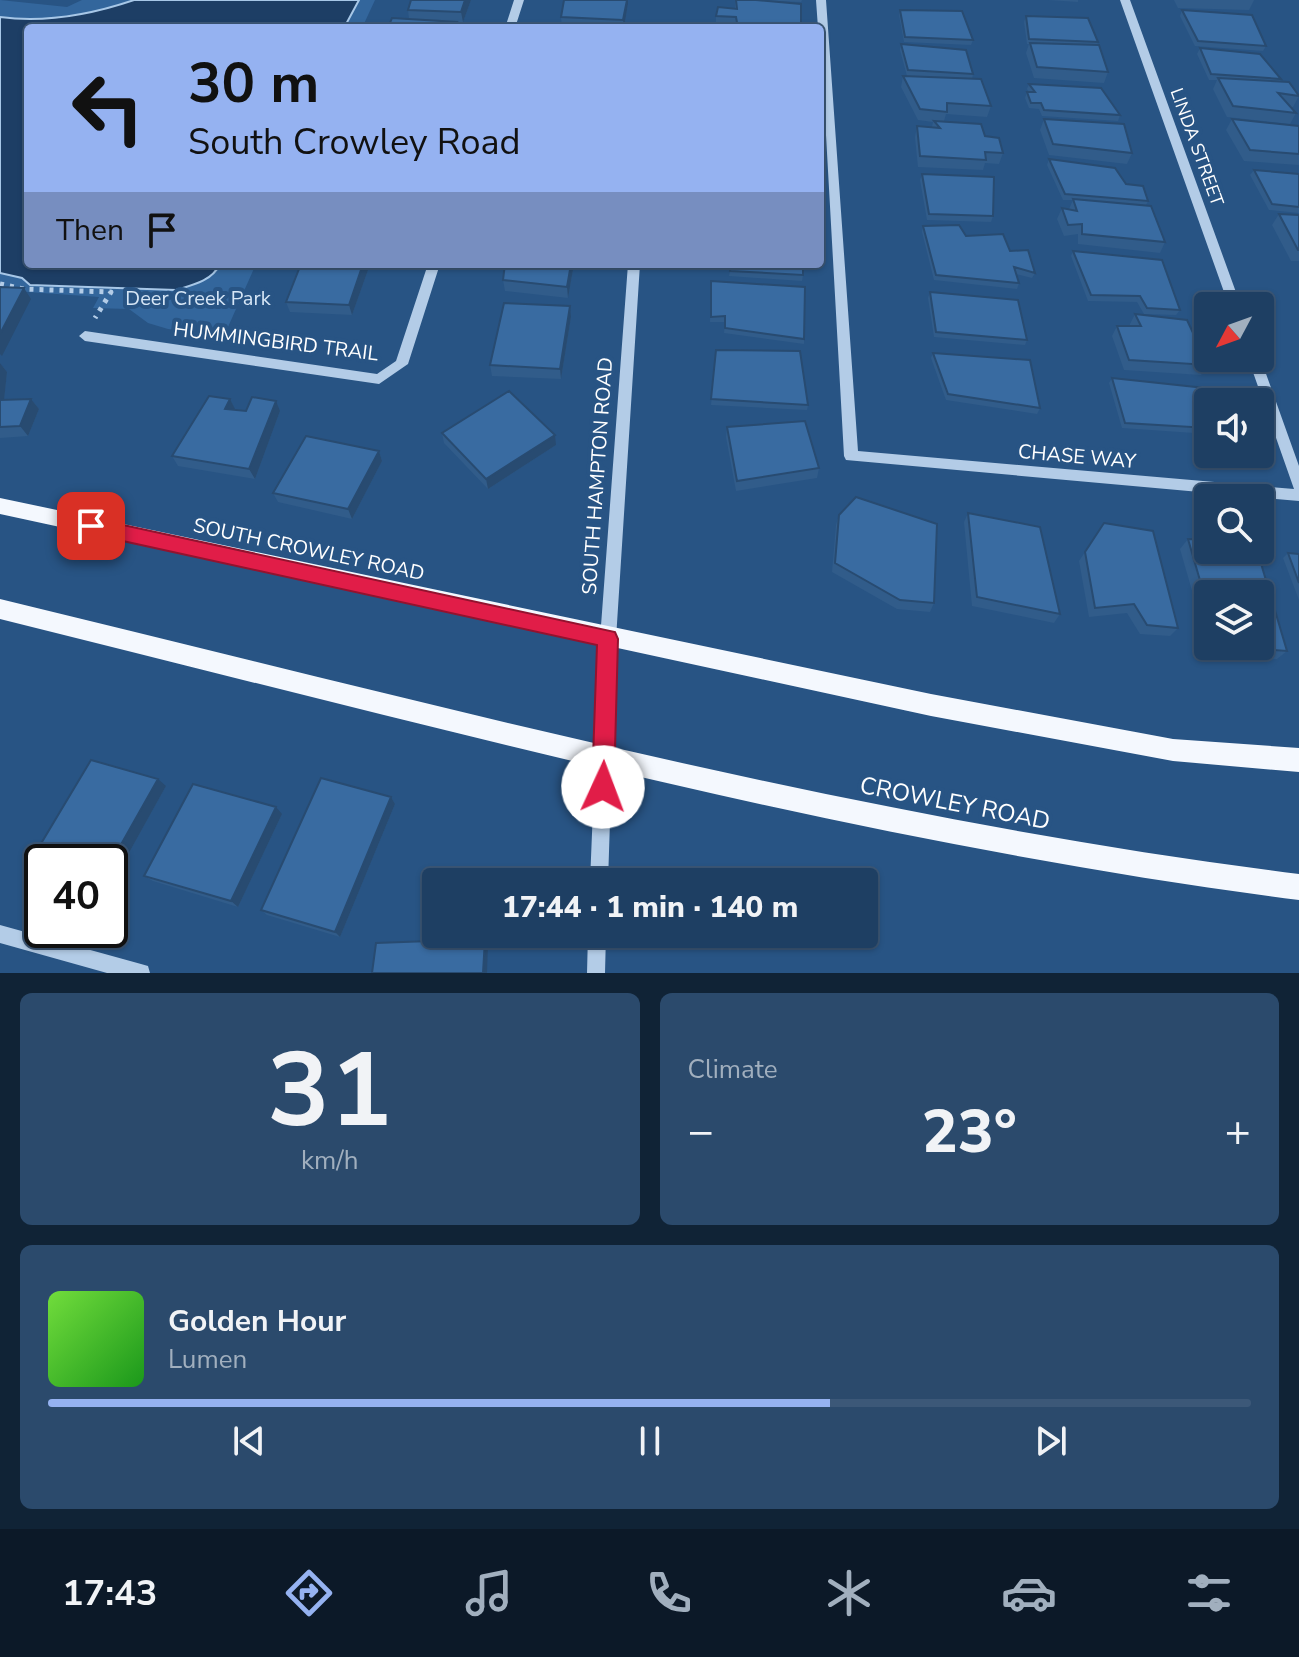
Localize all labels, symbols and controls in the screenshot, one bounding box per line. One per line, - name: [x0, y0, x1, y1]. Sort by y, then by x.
- text: 30 m: [188, 45, 319, 122]
- icon: left: [56, 56, 160, 160]
- street label: LINDA STREET: [1165, 85, 1230, 209]
- text: South Crowley Road: [188, 118, 520, 167]
- icon: arrive: [140, 208, 184, 252]
- text: Then: [56, 210, 124, 251]
- park label: Deer Creek Park: [125, 285, 272, 312]
- north arrow: [1194, 292, 1274, 372]
- map controls: [1194, 292, 1274, 660]
- street label: HUMMINGBIRD TRAIL: [172, 316, 380, 367]
- street label: SOUTH HAMPTON ROAD: [576, 356, 619, 596]
- button: sound: [1194, 388, 1274, 468]
- street label: CHASE WAY: [1017, 438, 1138, 475]
- button: search: [1194, 484, 1274, 564]
- pin: [57, 492, 125, 560]
- icon: arrive: [69, 504, 113, 548]
- street label: SOUTH CROWLEY ROAD: [191, 512, 427, 587]
- button: layers: [1194, 580, 1274, 660]
- position arrow: [561, 745, 645, 829]
- street label: CROWLEY ROAD: [857, 769, 1053, 837]
- speed limit sign: 40: [24, 844, 128, 948]
- text: 17:44 · 1 min · 140 m: [502, 887, 798, 928]
- text: 31: [267, 1020, 392, 1162]
- text: Climate: [688, 1052, 778, 1087]
- text: 23°: [922, 1091, 1017, 1173]
- text: −: [688, 1102, 714, 1162]
- text: +: [1225, 1102, 1251, 1162]
- text: km/h: [301, 1143, 358, 1178]
- text: Golden Hour: [168, 1301, 346, 1342]
- text: Lumen: [168, 1342, 247, 1377]
- icon: previous: [227, 1419, 271, 1463]
- icon: pause: [628, 1419, 672, 1463]
- icon: next: [1029, 1419, 1073, 1463]
- icon: directions: [281, 1565, 337, 1621]
- icon: music: [461, 1565, 517, 1621]
- icon: phone: [641, 1565, 697, 1621]
- icon: climate: [821, 1565, 877, 1621]
- icon: car: [1001, 1565, 1057, 1621]
- icon: filters: [1181, 1565, 1237, 1621]
- text: 17:43: [62, 1569, 157, 1618]

